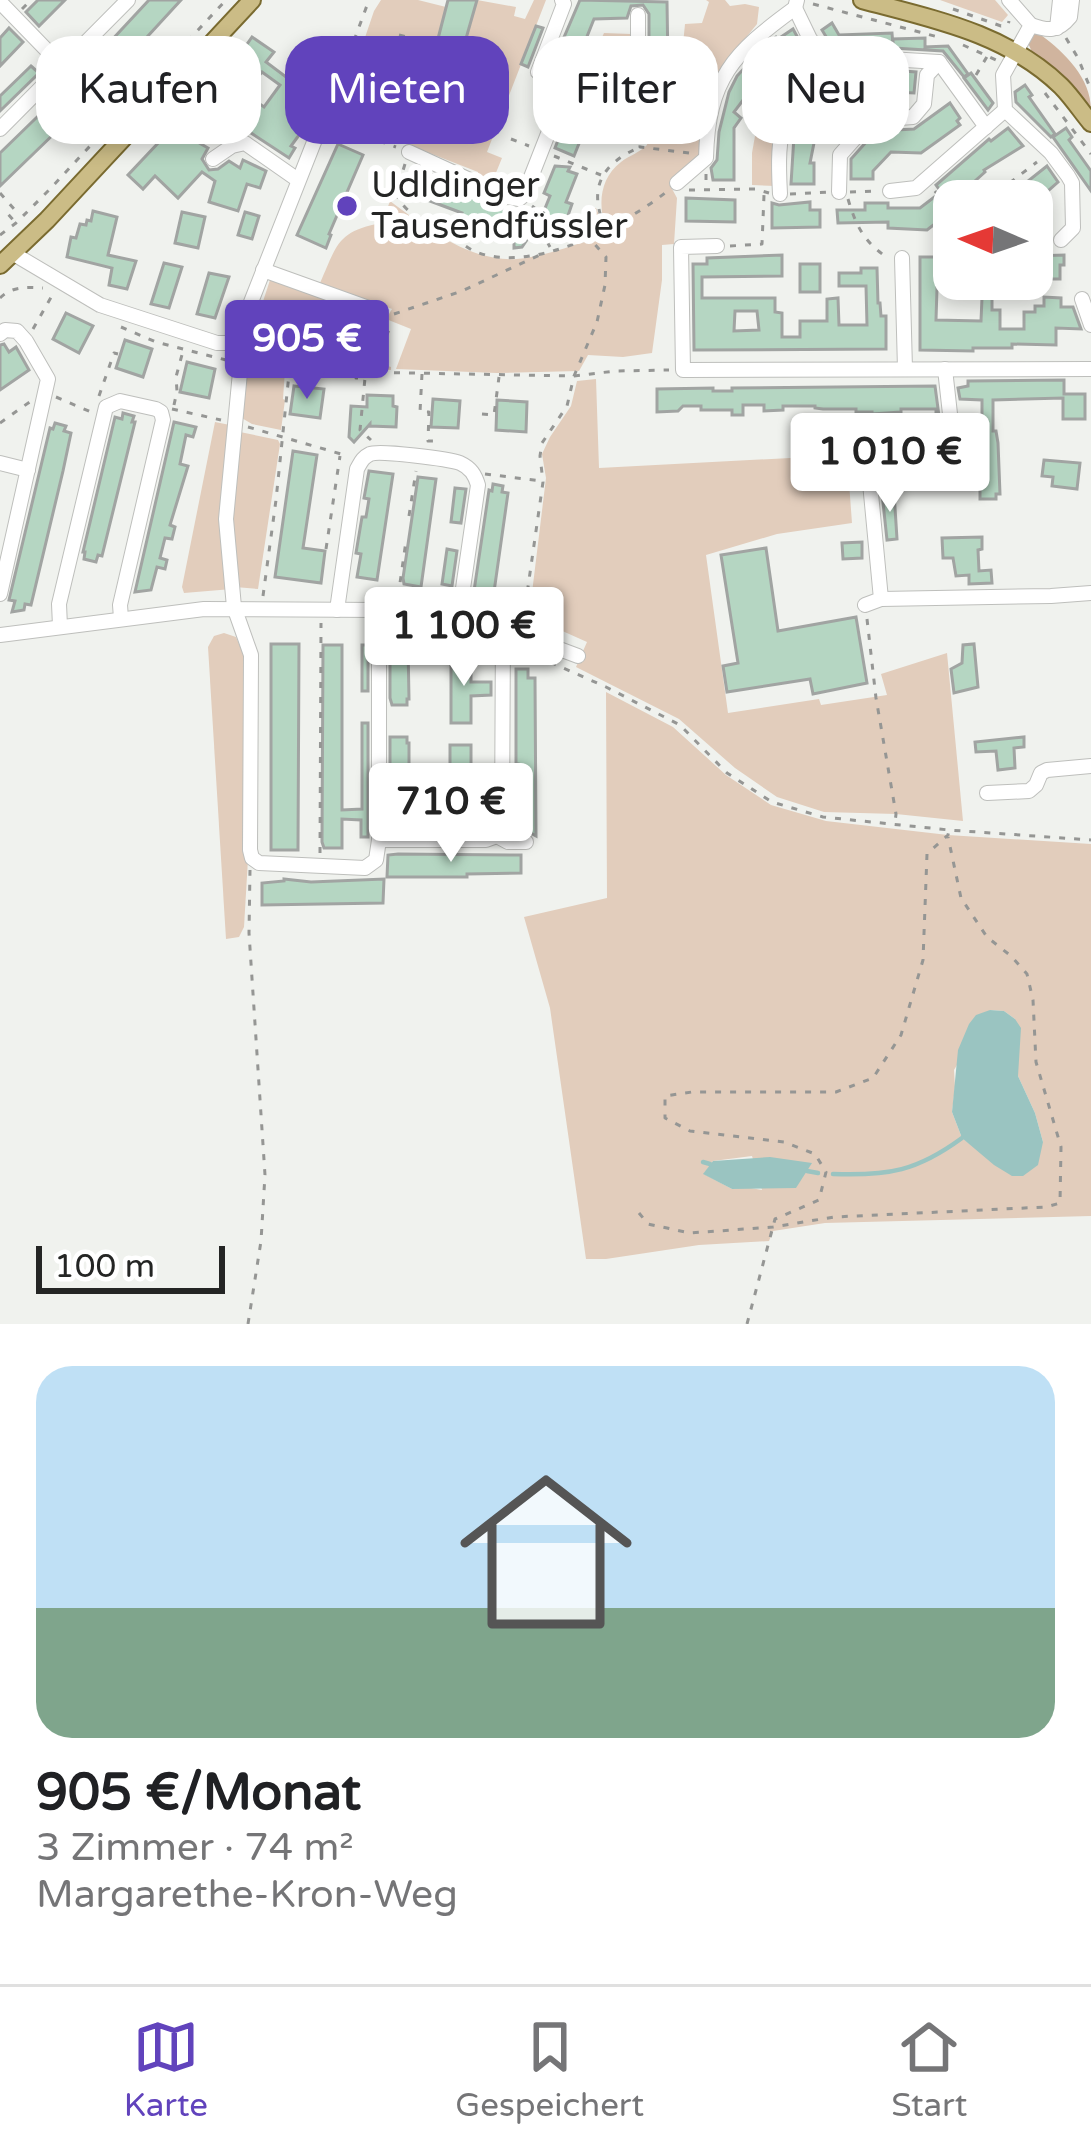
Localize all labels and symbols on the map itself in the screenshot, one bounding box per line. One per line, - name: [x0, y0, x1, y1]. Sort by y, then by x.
- place label: Udldinger Tausendfüssler: [371, 164, 628, 248]
- north arrow: [933, 180, 1053, 300]
- marker: Udldinger Tausendfüssler: [334, 193, 360, 219]
- pin: 905 €: [223, 300, 391, 402]
- pin: 1 010 €: [779, 413, 1001, 515]
- pin: 1 100 €: [353, 587, 575, 689]
- pin: 710 €: [367, 763, 535, 865]
- scale bar: [36, 1240, 225, 1293]

